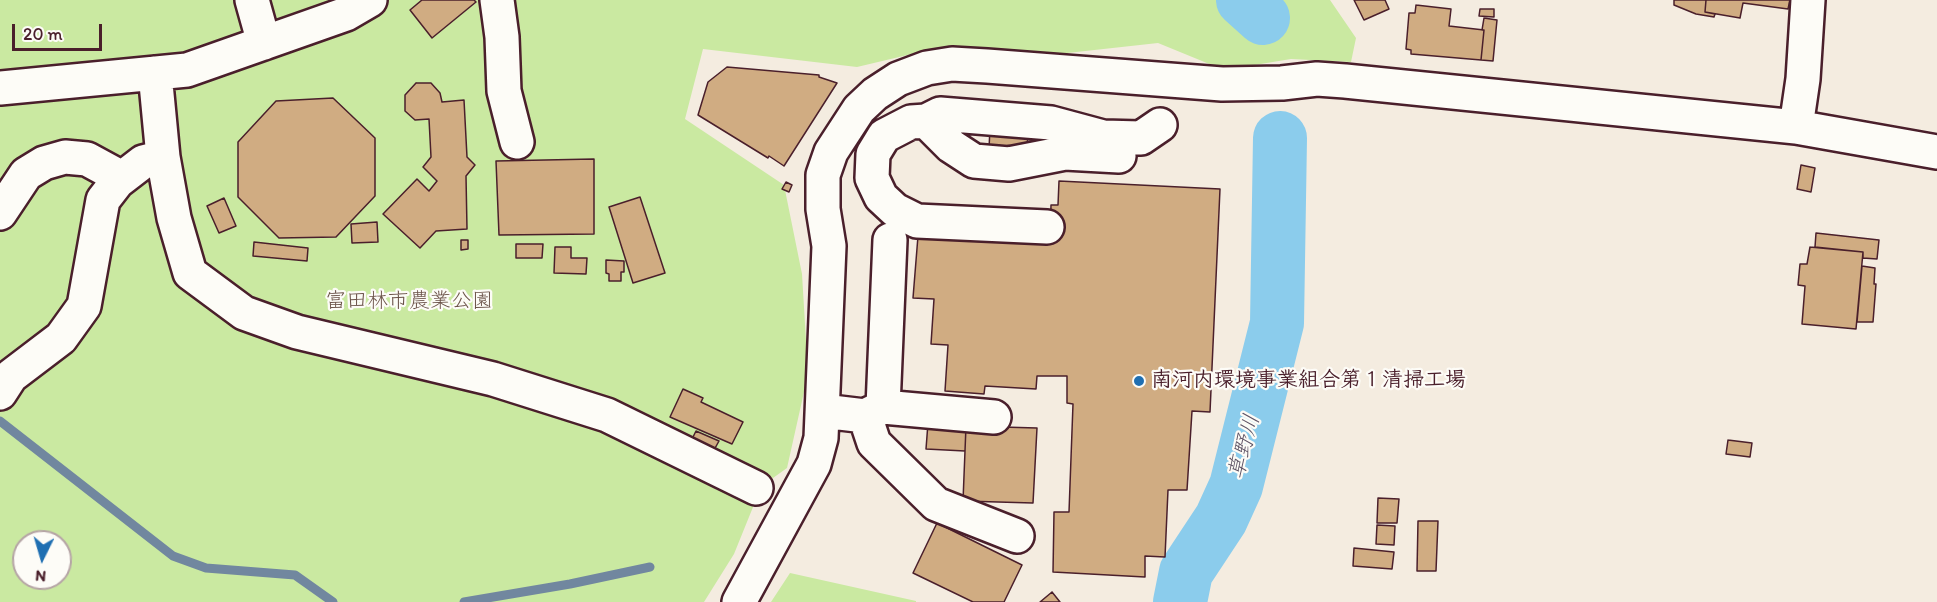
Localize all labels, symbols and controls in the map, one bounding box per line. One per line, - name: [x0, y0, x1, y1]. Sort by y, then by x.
- scale bar: [15, 12, 105, 50]
- text: 20 m: [23, 23, 63, 45]
- park label: 富田林市農業公園: [325, 289, 493, 315]
- place label: 南河内環境事業組合第１清掃工場: [1151, 368, 1466, 394]
- marker: 南河内環境事業組合第１清掃工場: [1132, 374, 1146, 388]
- water label: 草野川: [1224, 412, 1266, 482]
- north arrow: [12, 530, 72, 590]
- text: N: [34, 567, 47, 586]

